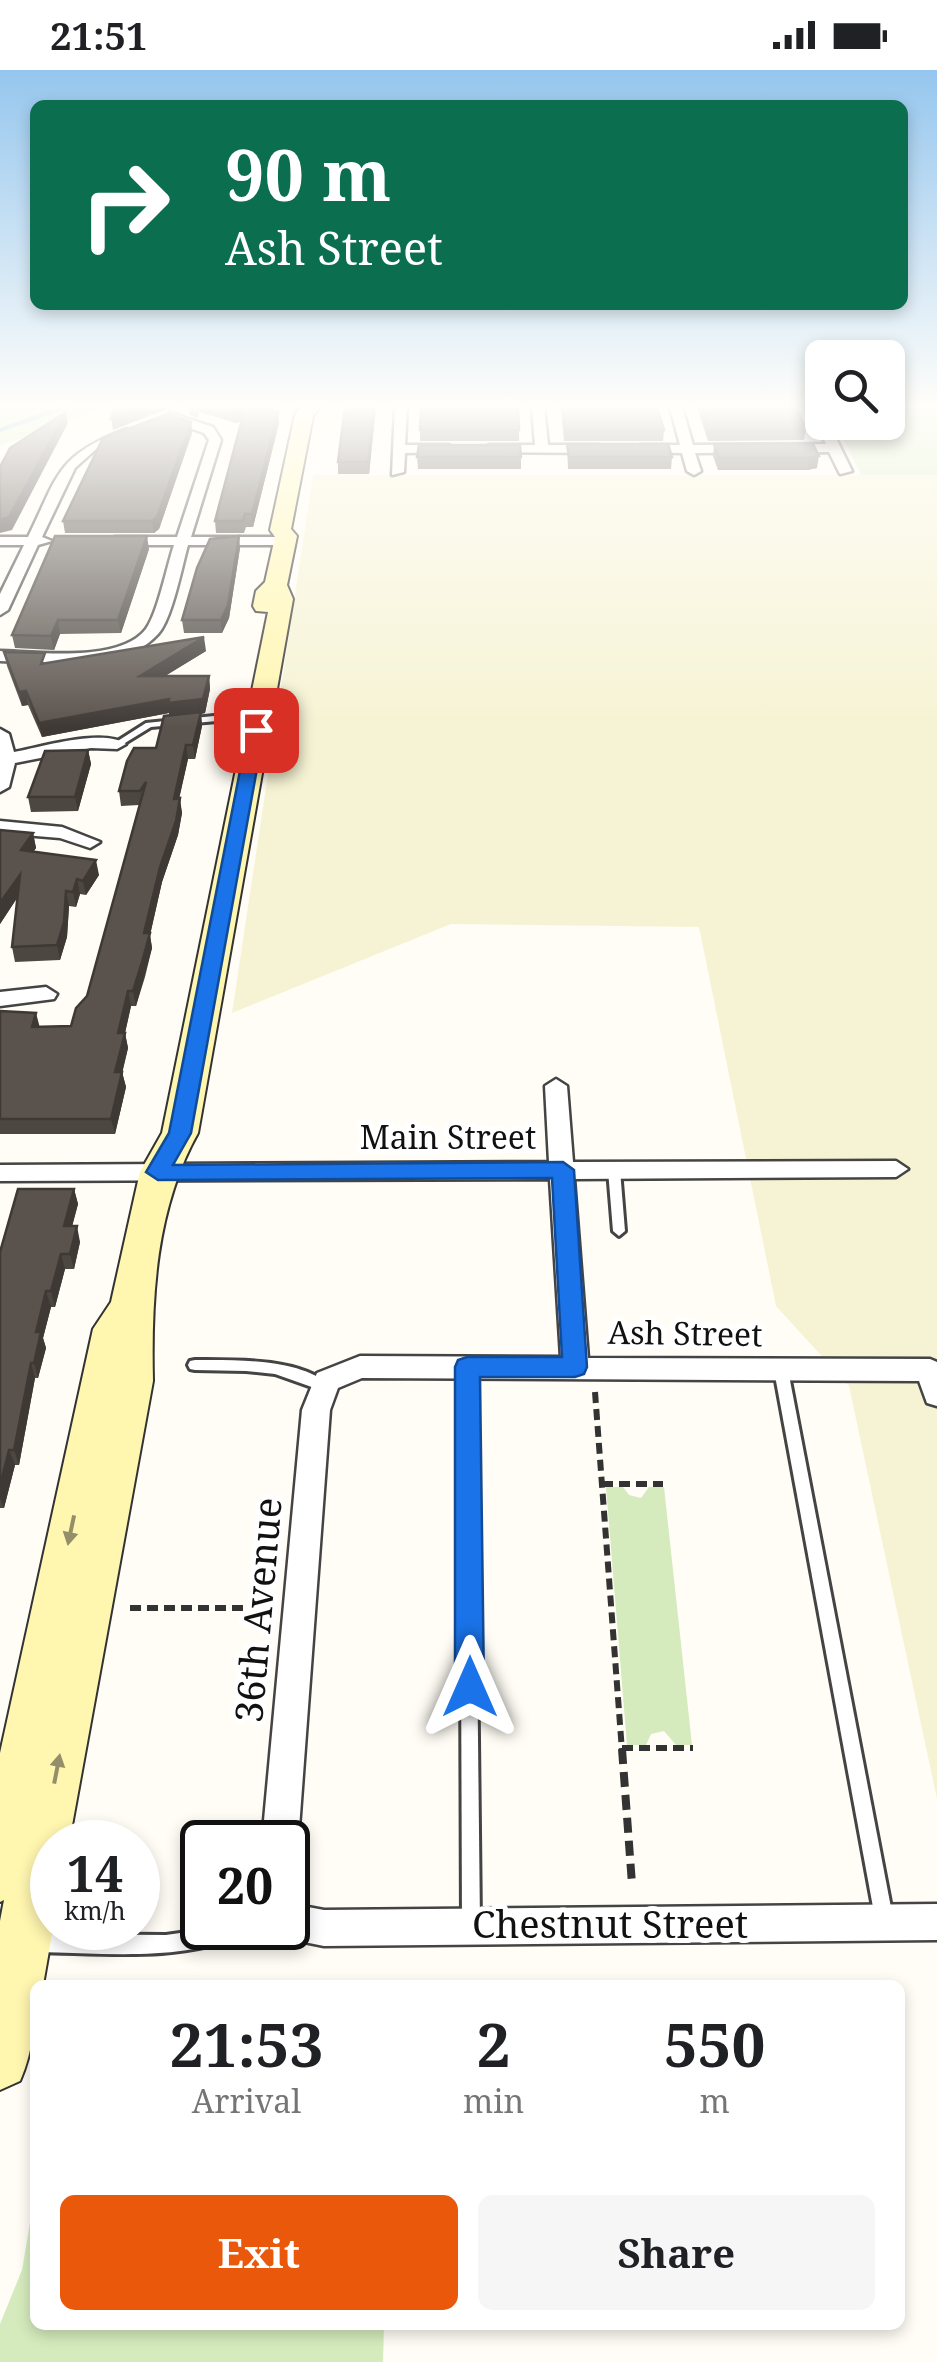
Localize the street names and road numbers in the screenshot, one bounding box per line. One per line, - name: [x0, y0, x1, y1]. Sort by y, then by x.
- street label: Main Street: [360, 1115, 536, 1158]
- street label: Ash Street: [607, 1310, 763, 1355]
- street label: 36th Avenue: [221, 1495, 293, 1725]
- street label: Chestnut Street: [472, 1897, 748, 1949]

